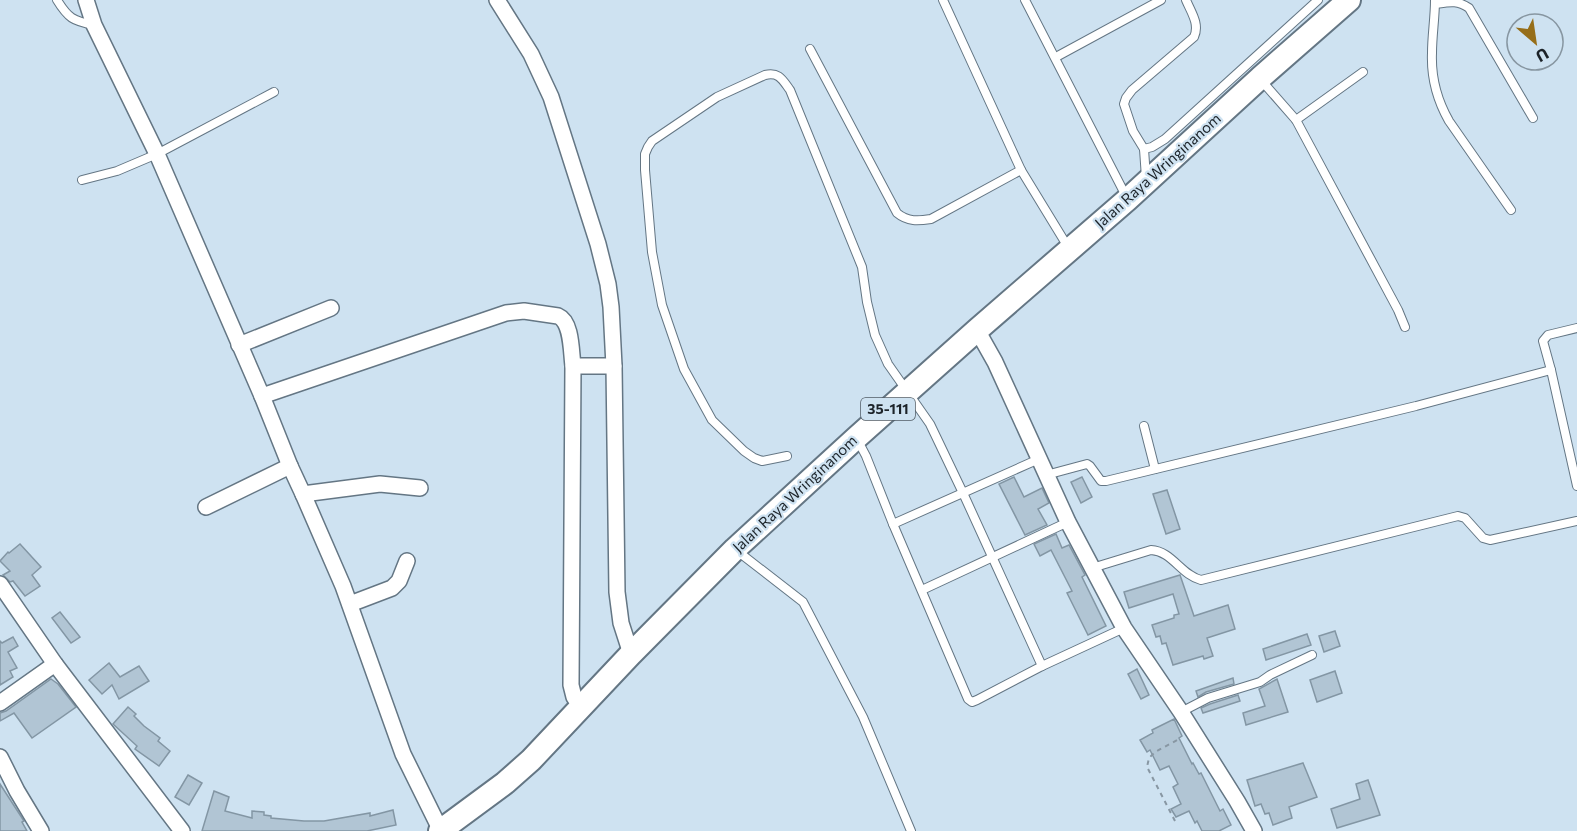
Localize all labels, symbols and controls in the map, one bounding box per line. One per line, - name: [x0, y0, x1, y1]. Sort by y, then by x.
- north arrow: [1505, 12, 1565, 72]
- text: U: [1533, 44, 1552, 67]
- street label: Jalan Raya Wringinanom: [1091, 109, 1224, 232]
- road number: 35-111: [861, 398, 915, 420]
- street label: Jalan Raya Wringinanom: [728, 431, 860, 556]

